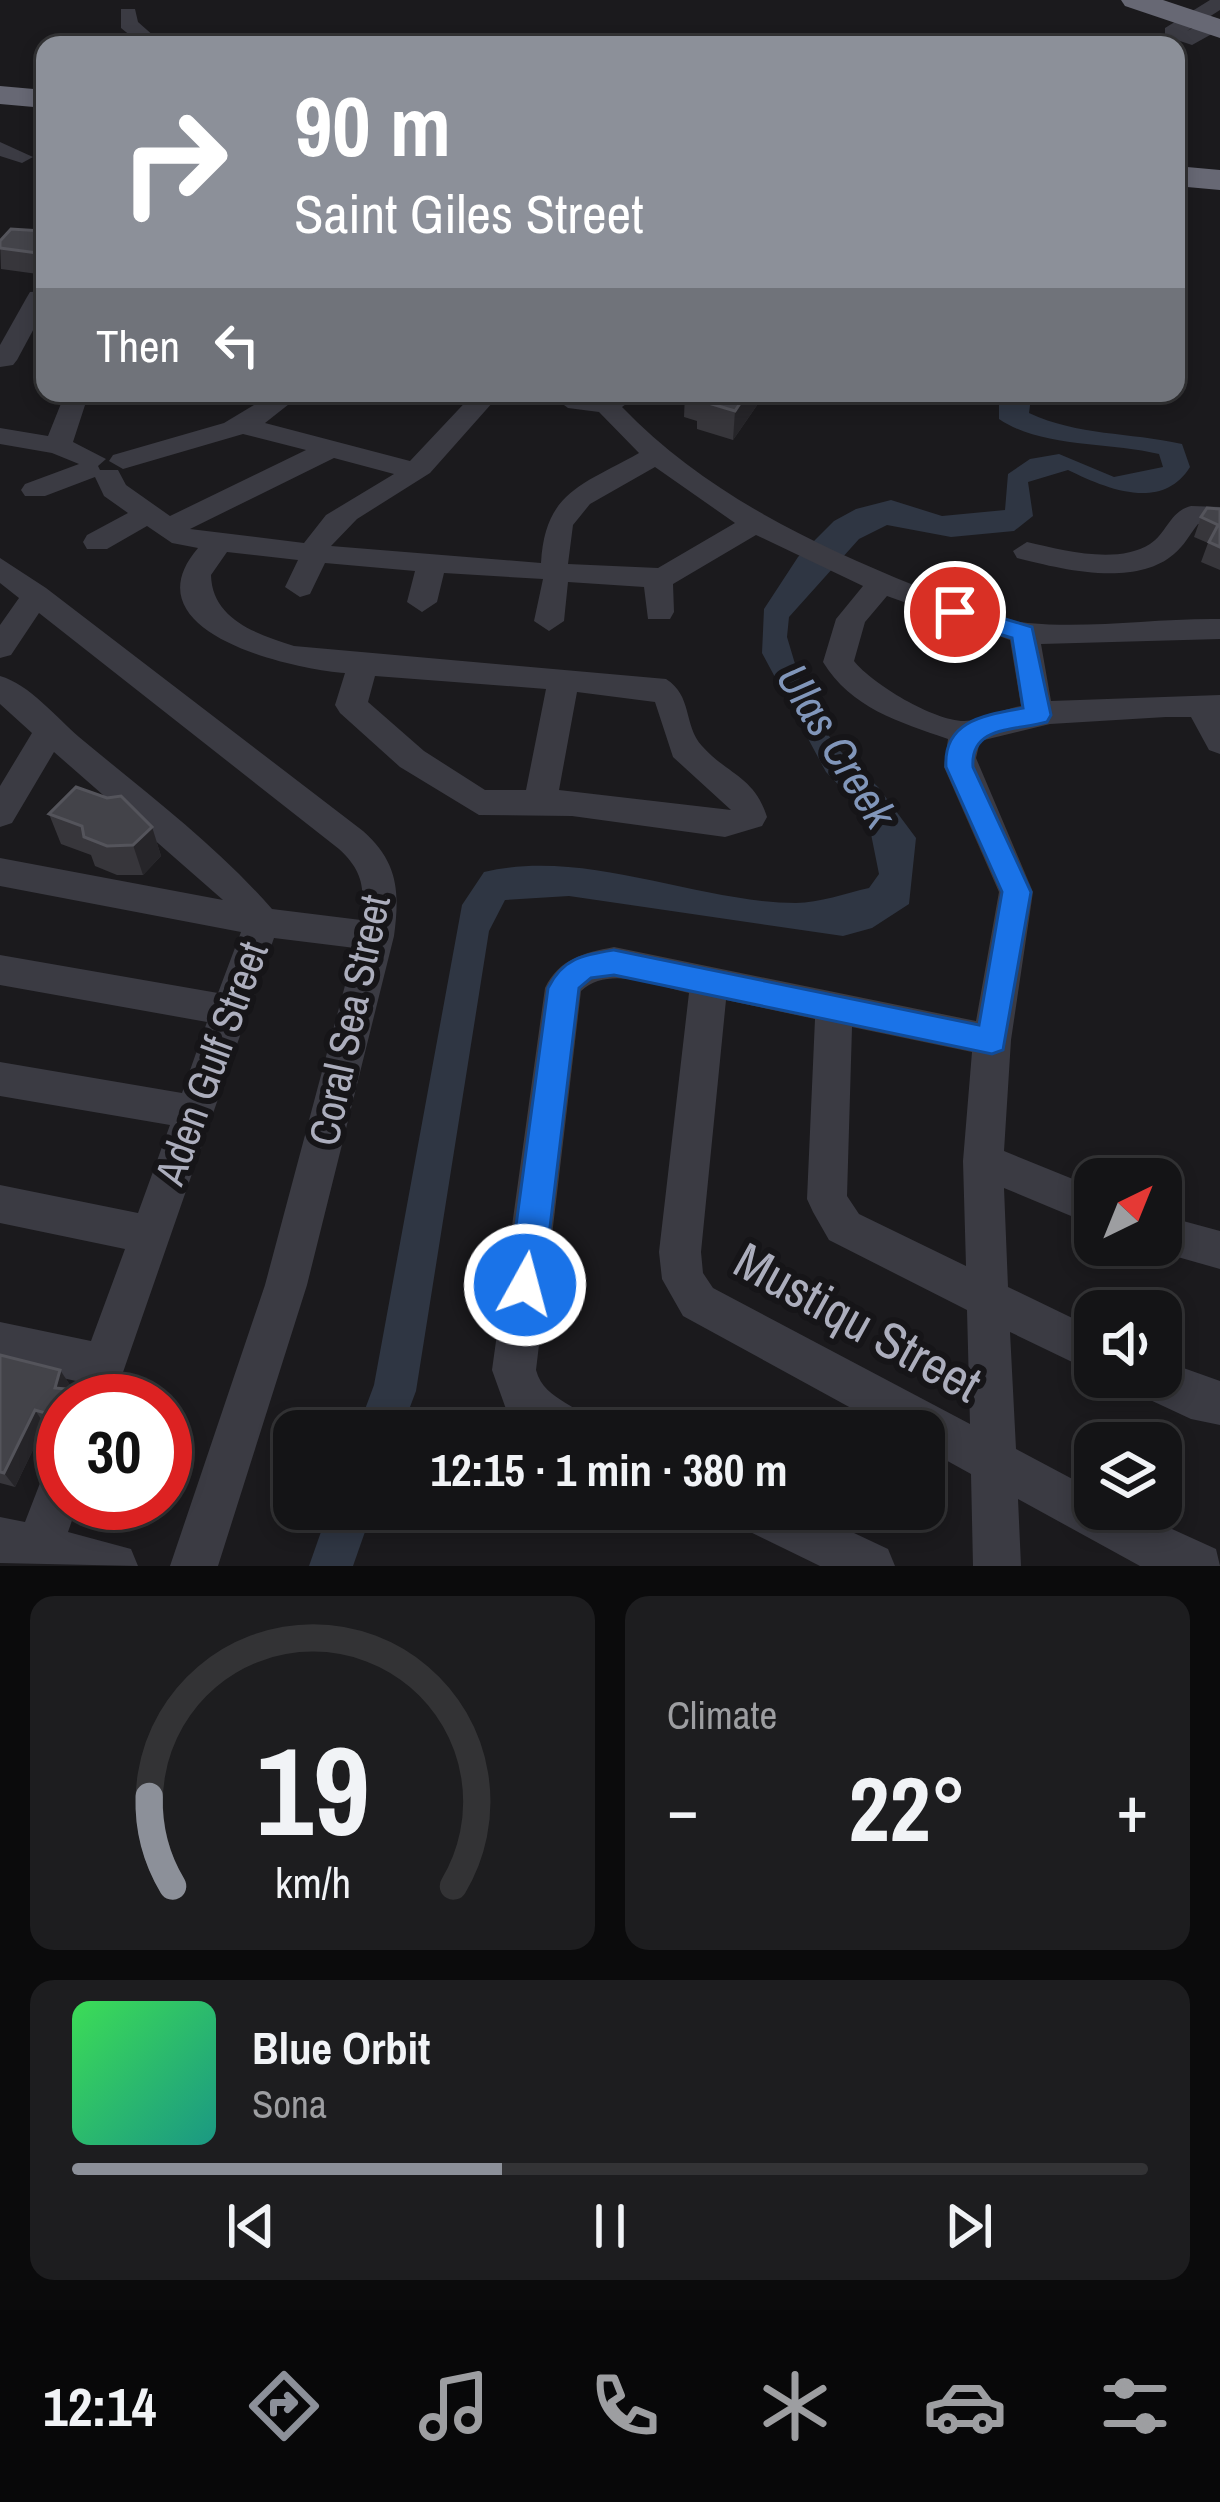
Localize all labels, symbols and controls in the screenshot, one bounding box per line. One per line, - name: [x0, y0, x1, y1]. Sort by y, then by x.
- text: 90 m: [294, 69, 451, 182]
- icon: right: [96, 84, 252, 240]
- text: Saint Giles Street: [294, 177, 644, 250]
- icon: left: [204, 312, 270, 378]
- text: Then: [96, 315, 180, 376]
- pin: [904, 561, 1006, 663]
- icon: arrive: [922, 579, 988, 645]
- water label: Ulas Creek: [763, 652, 912, 841]
- street label: Coral Sea Street: [295, 890, 403, 1150]
- street label: Aden Gulf Street: [141, 934, 281, 1193]
- north arrow: [1074, 1158, 1182, 1266]
- map controls: [1074, 1158, 1182, 1530]
- position arrow: [462, 1222, 588, 1348]
- street label: Mustiqu Street: [723, 1225, 994, 1418]
- button: sound: [1074, 1290, 1182, 1398]
- speed limit sign: 30: [36, 1374, 192, 1530]
- button: layers: [1074, 1422, 1182, 1530]
- text: 12:15 · 1 min · 380 m: [431, 1439, 787, 1500]
- text: Climate: [667, 1689, 777, 1741]
- text: 19: [256, 1706, 369, 1874]
- text: 22°: [848, 1748, 967, 1869]
- text: −: [667, 1764, 699, 1853]
- text: +: [1116, 1764, 1148, 1853]
- text: km/h: [274, 1854, 351, 1911]
- text: Blue Orbit: [252, 2017, 430, 2078]
- text: Sona: [252, 2078, 327, 2130]
- icon: previous: [218, 2193, 284, 2259]
- icon: pause: [577, 2193, 643, 2259]
- icon: next: [936, 2193, 1002, 2259]
- icon: directions: [242, 2364, 326, 2448]
- icon: music: [412, 2364, 496, 2448]
- icon: phone: [583, 2364, 667, 2448]
- icon: climate: [753, 2364, 837, 2448]
- icon: car: [923, 2364, 1007, 2448]
- icon: filters: [1093, 2364, 1177, 2448]
- text: 12:14: [43, 2370, 156, 2443]

